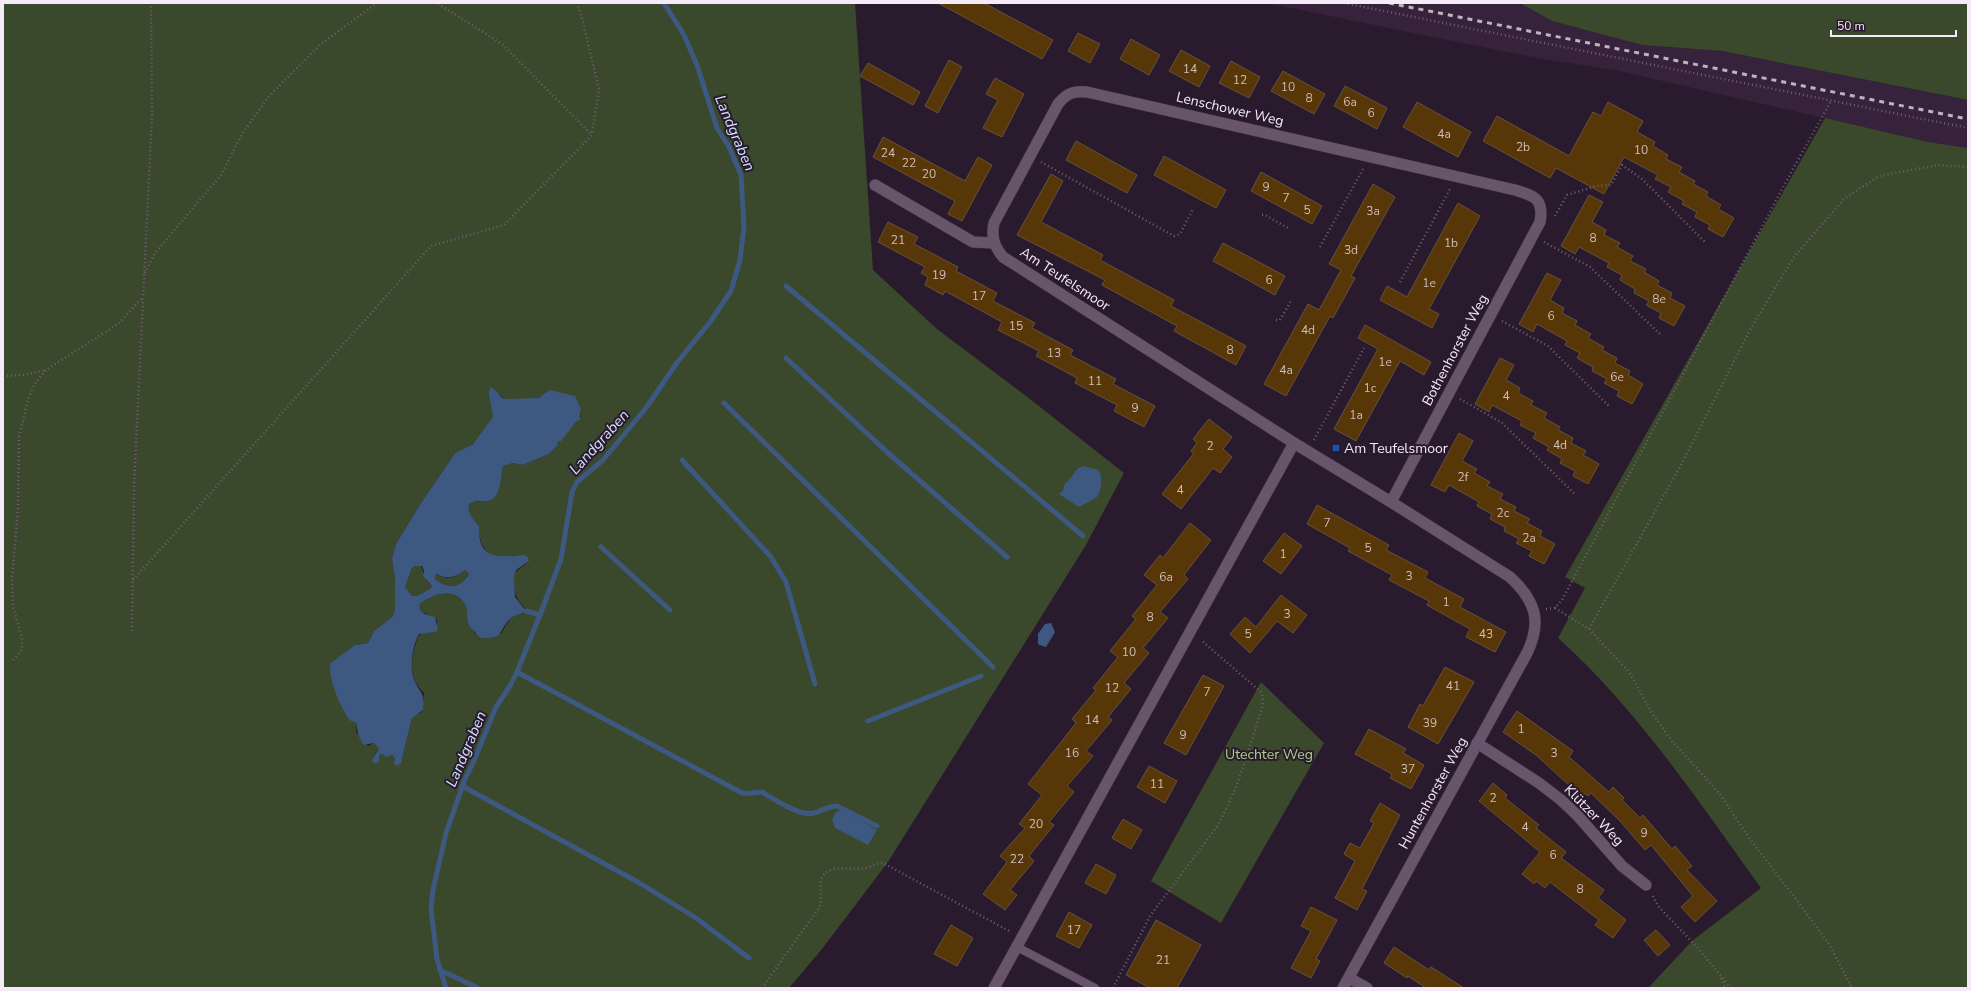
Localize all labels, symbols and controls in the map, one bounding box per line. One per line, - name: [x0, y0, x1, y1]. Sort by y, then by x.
- scale bar: [1831, 12, 1956, 38]
- text: 50 m: [1837, 18, 1865, 34]
- house number: 14: [1183, 61, 1197, 77]
- house number: 12: [1233, 72, 1247, 88]
- house number: 10: [1281, 79, 1295, 95]
- street label: Lenschower Weg: [1174, 87, 1286, 131]
- house number: 8: [1305, 90, 1313, 106]
- water label: Landgraben: [710, 92, 760, 174]
- house number: 6a: [1343, 94, 1357, 110]
- house number: 6: [1367, 105, 1375, 121]
- house number: 4a: [1437, 126, 1451, 142]
- house number: 2b: [1516, 139, 1530, 155]
- house number: 10: [1634, 142, 1648, 158]
- house number: 24: [881, 145, 895, 161]
- house number: 22: [902, 155, 916, 171]
- house number: 20: [922, 166, 936, 182]
- house number: 9: [1262, 179, 1270, 195]
- house number: 7: [1282, 190, 1290, 206]
- house number: 5: [1303, 202, 1311, 218]
- house number: 3a: [1366, 203, 1380, 219]
- house number: 8: [1589, 230, 1597, 246]
- house number: 21: [891, 232, 905, 248]
- house number: 1b: [1444, 235, 1458, 251]
- house number: 3d: [1344, 242, 1358, 258]
- street label: Am Teufelsmoor: [1016, 243, 1114, 315]
- house number: 19: [932, 267, 946, 283]
- house number: 6: [1265, 272, 1273, 288]
- house number: 1e: [1422, 275, 1436, 291]
- house number: 17: [972, 288, 986, 304]
- street label: Bothenhorster Weg: [1418, 291, 1492, 409]
- house number: 8e: [1652, 291, 1666, 307]
- house number: 6: [1547, 308, 1555, 324]
- house number: 15: [1009, 318, 1023, 334]
- house number: 4d: [1301, 322, 1315, 338]
- house number: 8: [1226, 342, 1234, 358]
- house number: 13: [1047, 345, 1061, 361]
- house number: 1e: [1378, 354, 1392, 370]
- house number: 4a: [1279, 362, 1293, 378]
- house number: 6e: [1610, 369, 1624, 385]
- house number: 11: [1088, 373, 1102, 389]
- house number: 1c: [1364, 380, 1377, 396]
- house number: 4: [1502, 388, 1510, 404]
- house number: 9: [1131, 400, 1139, 416]
- water label: Landgraben: [565, 405, 633, 479]
- house number: 1a: [1349, 407, 1363, 423]
- house number: 4d: [1553, 437, 1567, 453]
- house number: 2: [1206, 438, 1214, 454]
- place label: Am Teufelsmoor: [1344, 439, 1448, 458]
- marker: Am Teufelsmoor: [1331, 443, 1341, 453]
- house number: 2f: [1457, 469, 1470, 485]
- house number: 4: [1176, 482, 1184, 498]
- house number: 2c: [1497, 505, 1510, 521]
- house number: 7: [1323, 515, 1331, 531]
- house number: 2a: [1522, 530, 1536, 546]
- house number: 5: [1364, 540, 1372, 556]
- house number: 1: [1279, 546, 1287, 562]
- house number: 3: [1405, 568, 1413, 584]
- house number: 6a: [1159, 569, 1173, 585]
- house number: 1: [1442, 594, 1450, 610]
- house number: 3: [1283, 606, 1291, 622]
- house number: 8: [1146, 609, 1154, 625]
- house number: 5: [1244, 626, 1252, 642]
- house number: 43: [1479, 626, 1493, 642]
- house number: 10: [1122, 644, 1136, 660]
- house number: 41: [1446, 678, 1460, 694]
- house number: 12: [1105, 680, 1119, 696]
- house number: 7: [1203, 684, 1211, 700]
- water label: Landgraben: [441, 708, 491, 790]
- house number: 14: [1085, 712, 1099, 728]
- house number: 39: [1423, 715, 1437, 731]
- house number: 1: [1517, 721, 1525, 737]
- house number: 9: [1179, 727, 1187, 743]
- street label: Huntenhorster Weg: [1394, 734, 1472, 852]
- house number: 16: [1065, 745, 1079, 761]
- park label: Utechter Weg: [1225, 745, 1313, 764]
- house number: 3: [1550, 745, 1558, 761]
- house number: 37: [1401, 761, 1415, 777]
- house number: 11: [1150, 776, 1164, 792]
- street label: Klützer Weg: [1560, 780, 1628, 850]
- house number: 2: [1489, 790, 1497, 806]
- house number: 20: [1029, 816, 1043, 832]
- house number: 4: [1521, 819, 1529, 835]
- house number: 9: [1640, 825, 1648, 841]
- house number: 6: [1549, 847, 1557, 863]
- house number: 22: [1010, 851, 1024, 867]
- house number: 8: [1576, 881, 1584, 897]
- house number: 17: [1067, 922, 1081, 938]
- house number: 21: [1156, 952, 1170, 968]

